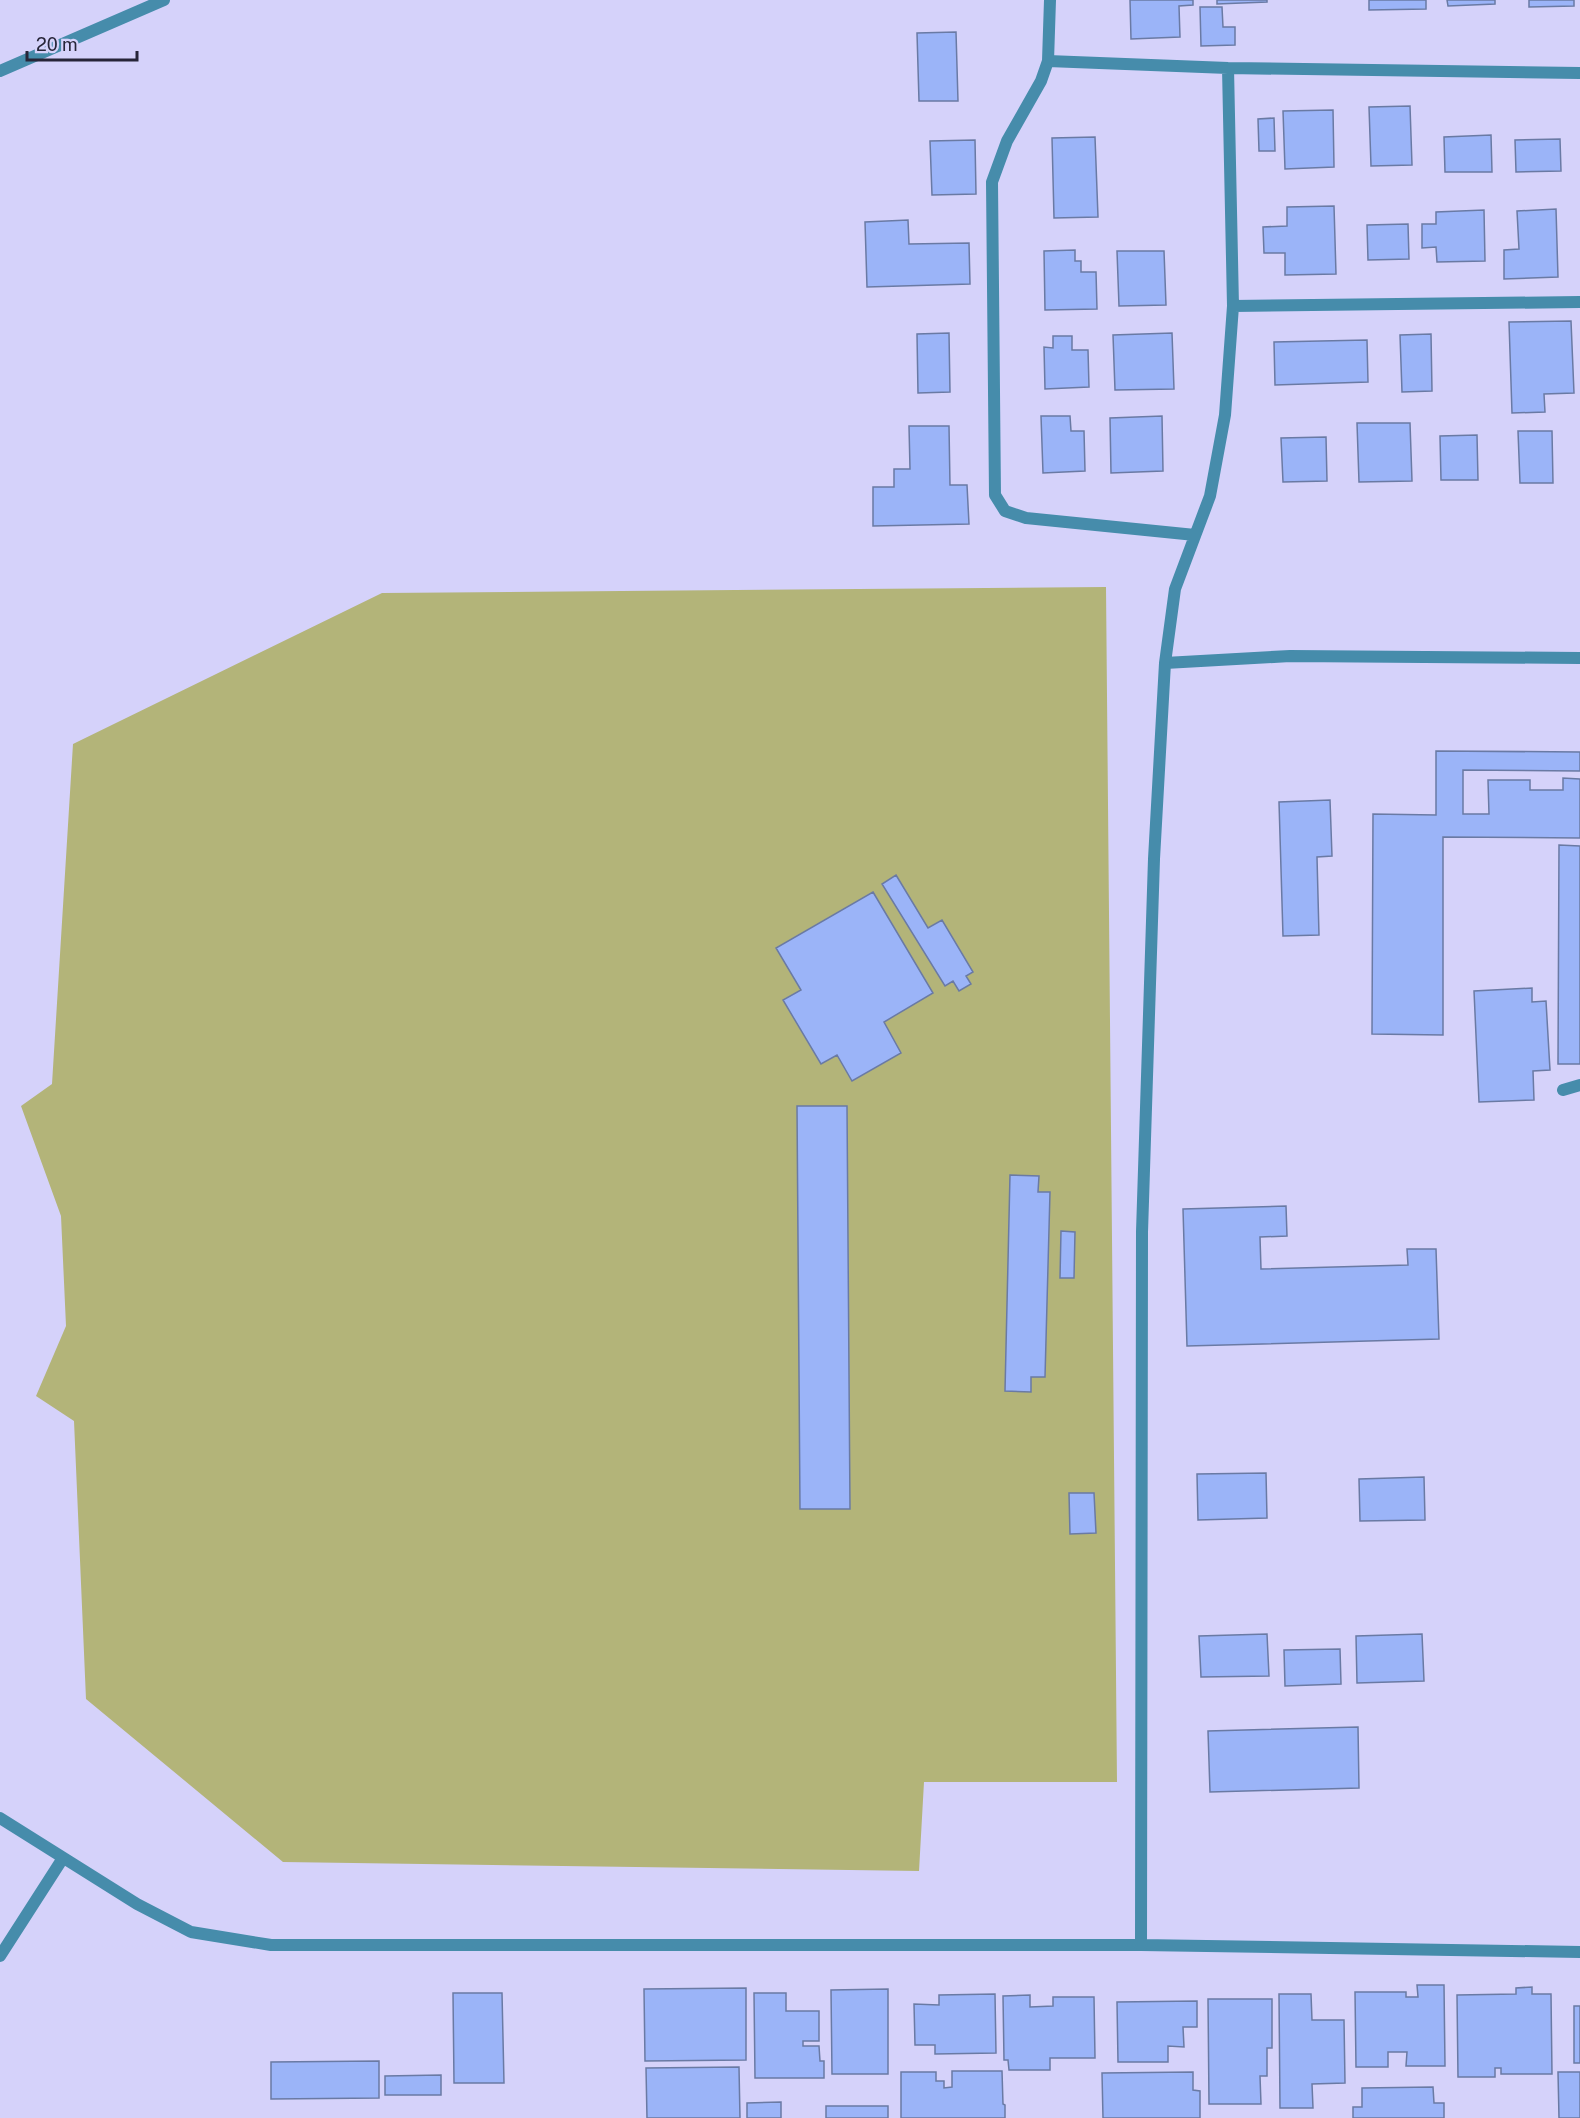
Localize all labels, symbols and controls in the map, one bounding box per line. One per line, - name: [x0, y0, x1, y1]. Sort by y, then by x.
- scale bar: [27, 24, 136, 62]
- text: 20 m: [36, 34, 78, 55]

